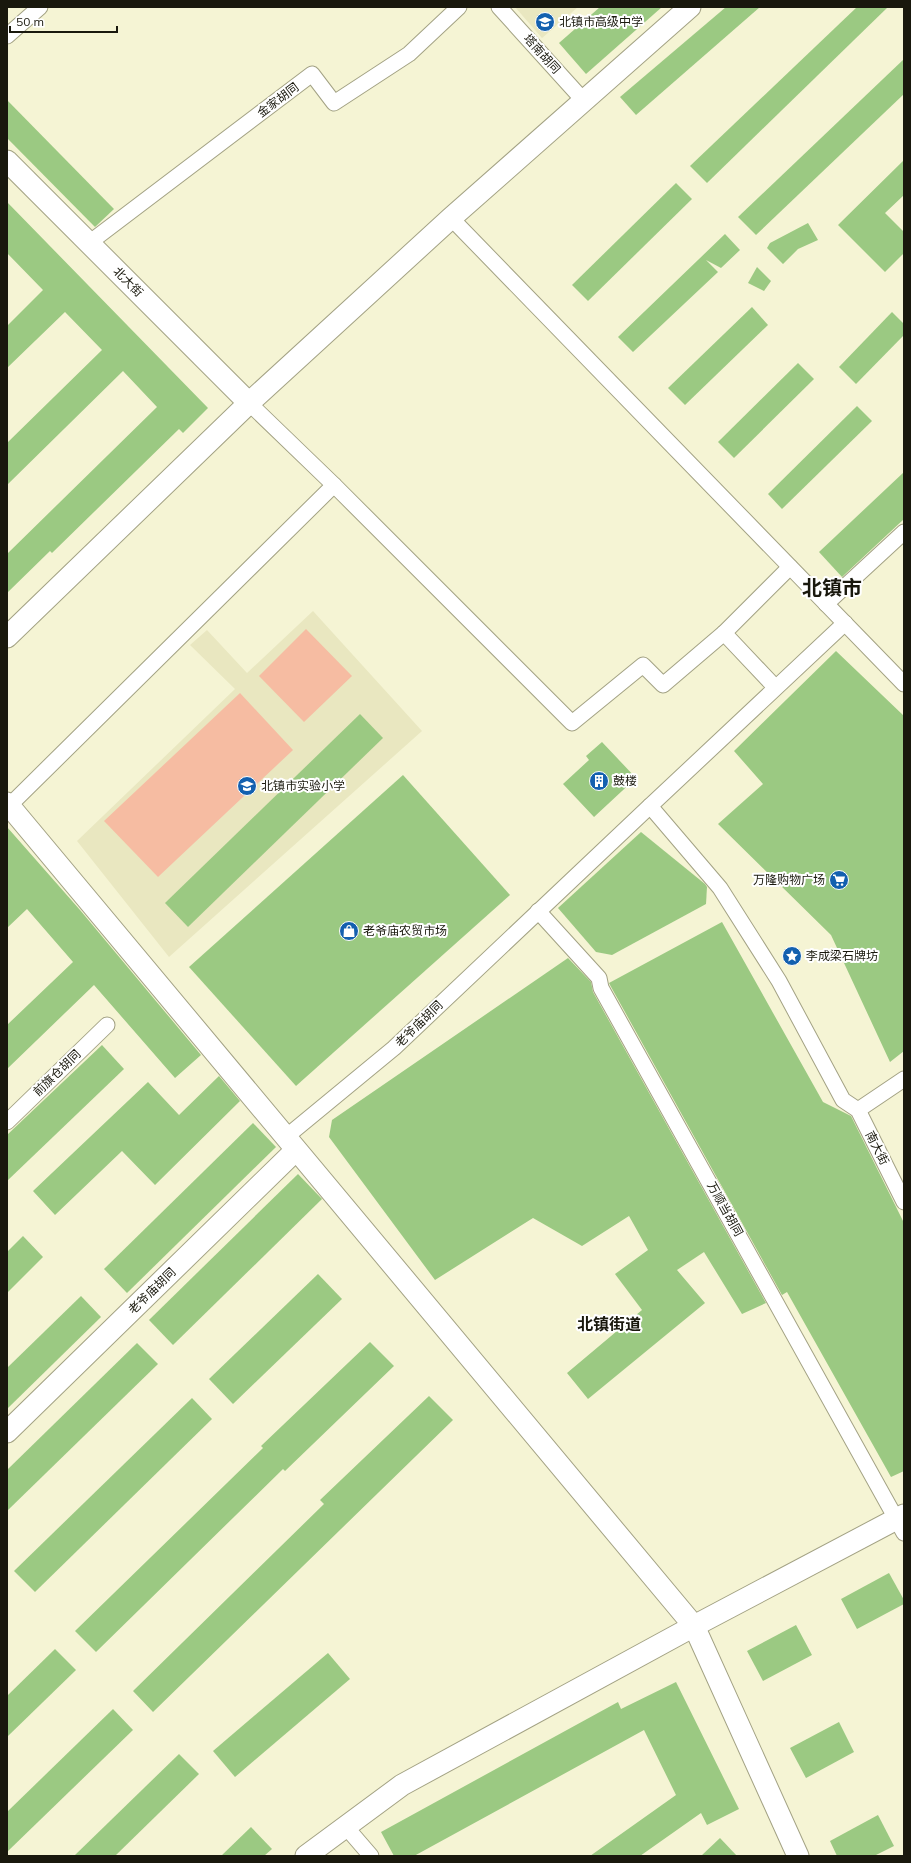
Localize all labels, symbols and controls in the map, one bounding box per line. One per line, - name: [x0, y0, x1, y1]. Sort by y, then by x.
- scale bar: [10, 8, 117, 34]
- school or university icon: 北镇市高级中学: [534, 11, 556, 33]
- text: 50 m: [16, 14, 44, 29]
- place label: 北镇市高级中学: [559, 14, 643, 29]
- street label: 塔南胡同: [521, 31, 564, 77]
- street label: 金家胡同: [254, 79, 301, 120]
- street label: 北大街: [110, 264, 146, 300]
- district label: 北镇市: [802, 575, 862, 600]
- building icon: 鼓楼: [588, 770, 610, 792]
- place label: 鼓楼: [613, 773, 637, 788]
- school or university icon: 北镇市实验小学: [236, 775, 258, 797]
- place label: 北镇市实验小学: [261, 778, 345, 793]
- supermarket icon: 万隆购物广场: [828, 869, 850, 891]
- place label: 万隆购物广场: [753, 872, 825, 887]
- shop icon: 老爷庙农贸市场: [338, 920, 360, 942]
- place label: 老爷庙农贸市场: [363, 923, 447, 938]
- place icon: 李成梁石牌坊: [781, 945, 803, 967]
- place label: 李成梁石牌坊: [806, 948, 878, 963]
- street label: 老爷庙胡同: [392, 997, 445, 1050]
- street label: 前旗仓胡同: [30, 1046, 83, 1099]
- street label: 南大街: [863, 1128, 892, 1167]
- street label: 万顺当胡同: [704, 1179, 747, 1239]
- street label: 老爷庙胡同: [125, 1264, 178, 1317]
- district label: 北镇街道: [577, 1314, 641, 1334]

